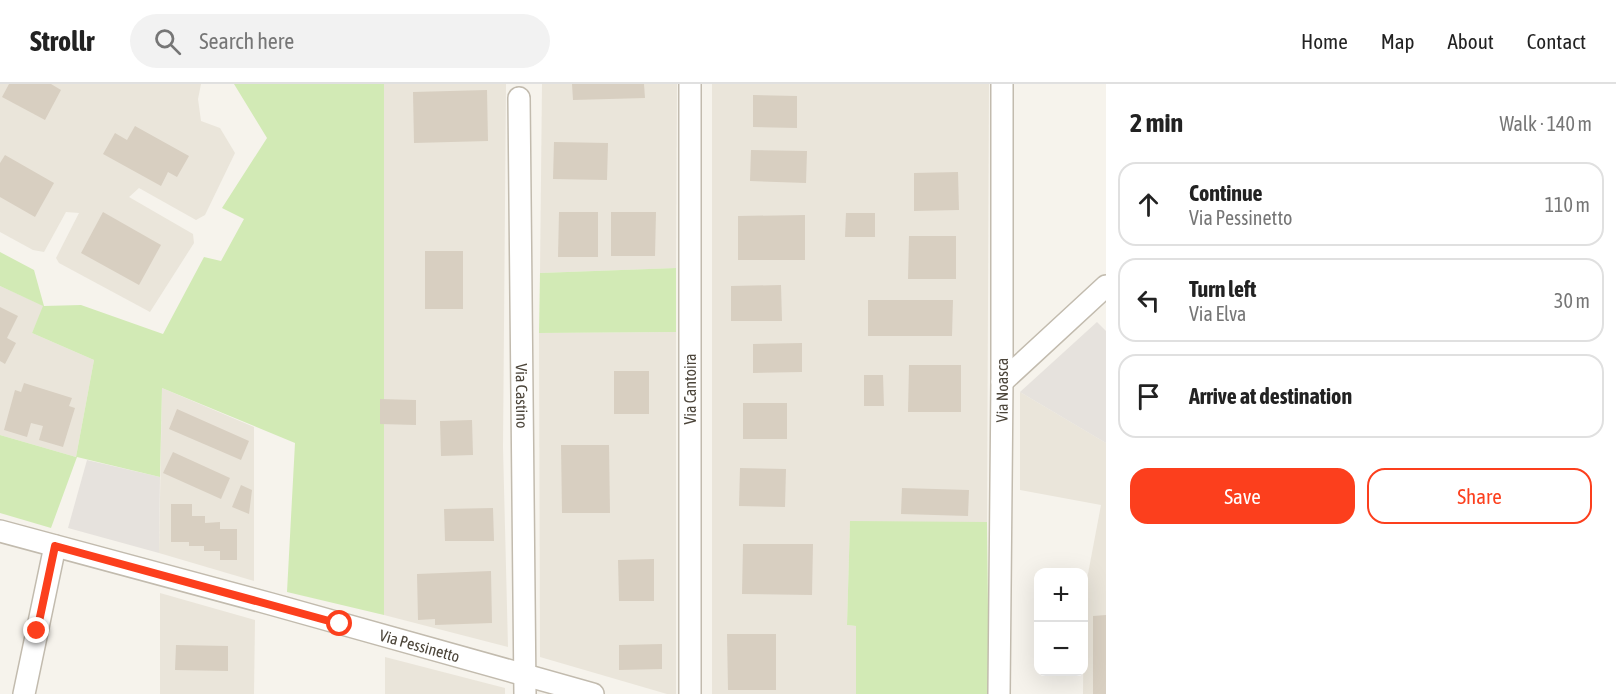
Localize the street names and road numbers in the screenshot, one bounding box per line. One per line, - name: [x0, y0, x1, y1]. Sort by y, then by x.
- street label: Via Cantoira: [681, 353, 699, 425]
- street label: Via Noasca: [993, 358, 1011, 422]
- street label: Via Castino: [513, 363, 531, 429]
- street label: Via Pessinetto: [377, 626, 462, 665]

